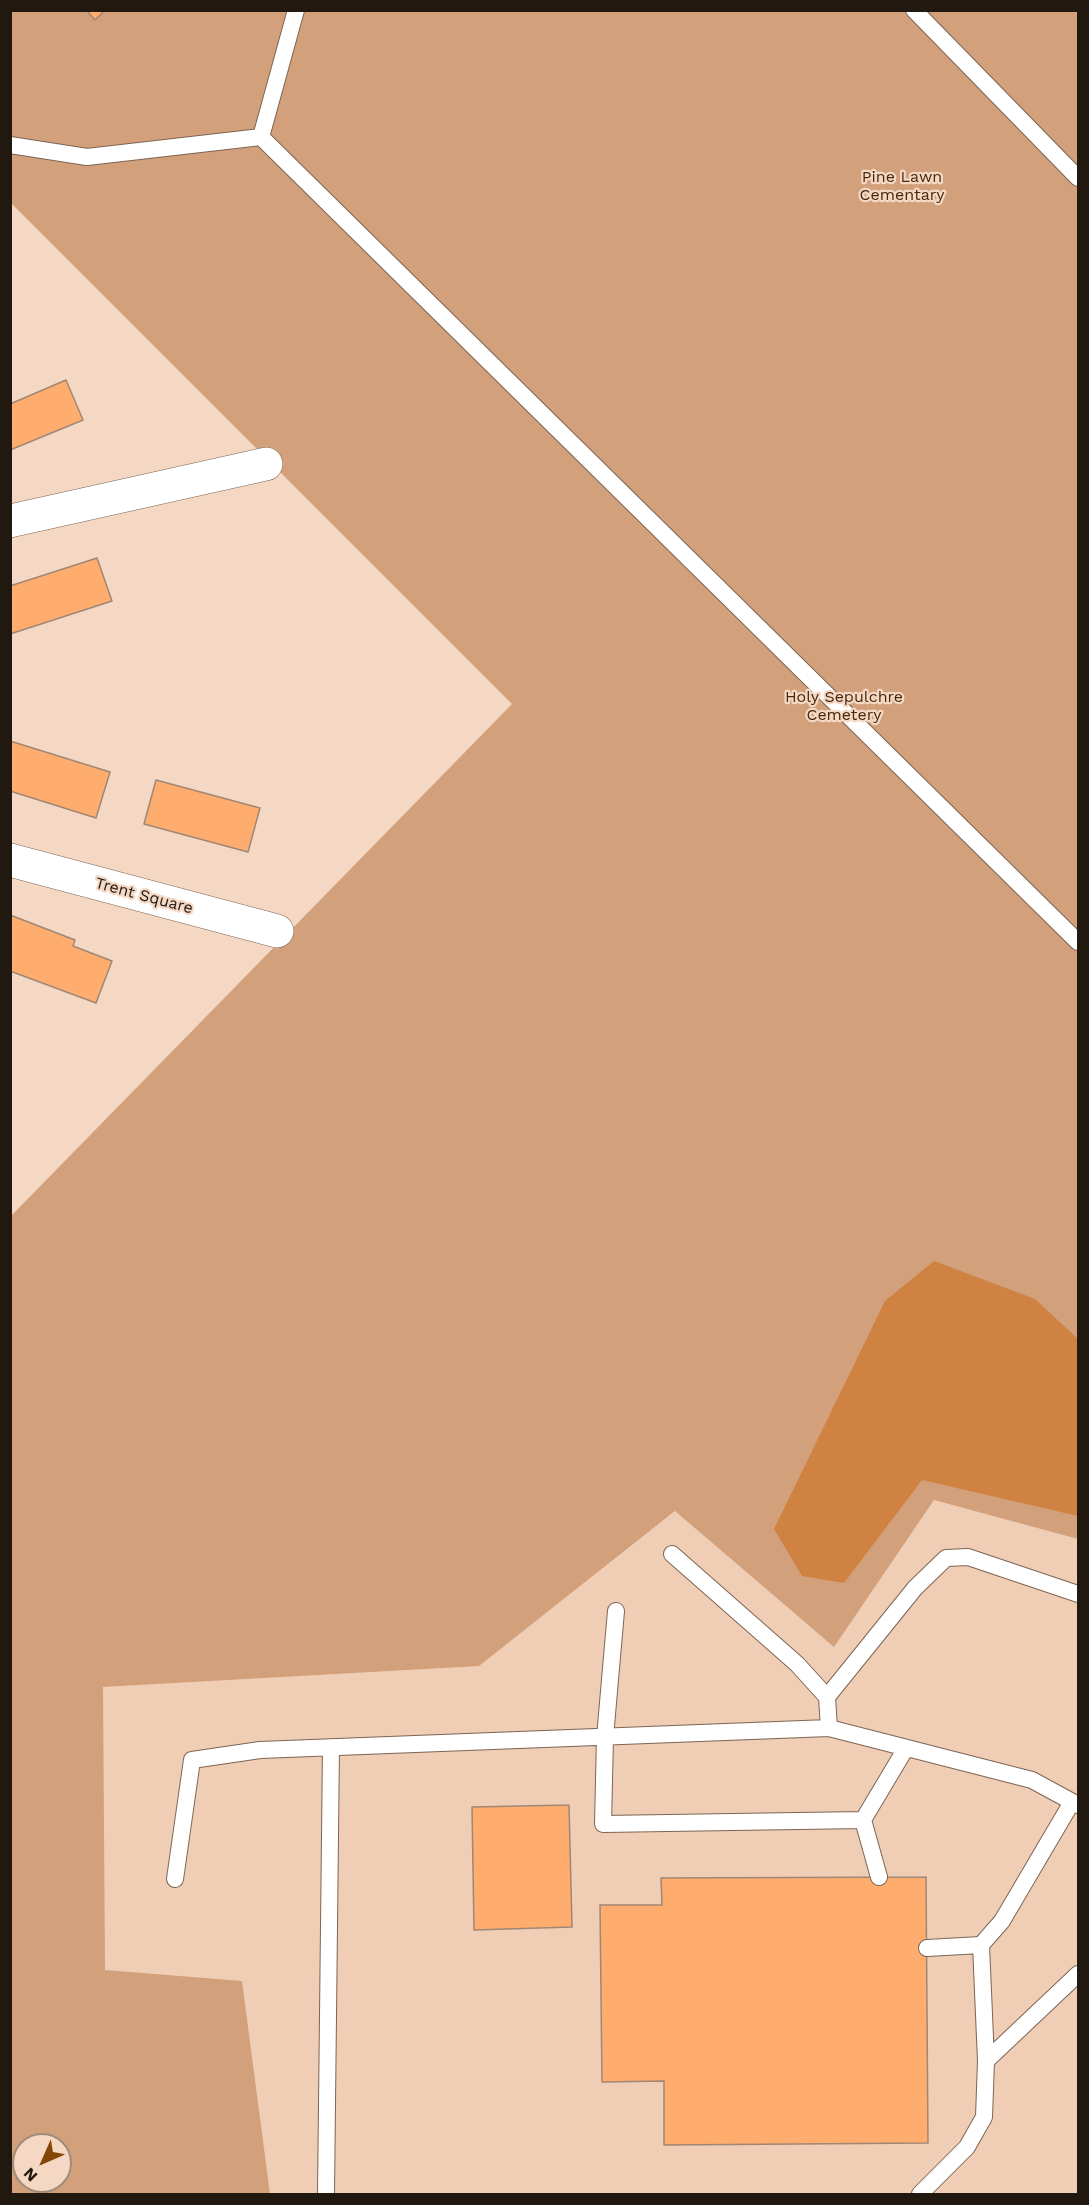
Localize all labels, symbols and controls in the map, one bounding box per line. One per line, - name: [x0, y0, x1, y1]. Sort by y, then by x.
- park label: Pine Lawn Cementary: [859, 167, 945, 205]
- park label: Holy Sepulchre Cemetery: [785, 687, 903, 725]
- street label: Trent Square: [93, 874, 195, 918]
- north arrow: [12, 2133, 72, 2193]
- text: N: [19, 2164, 41, 2186]

